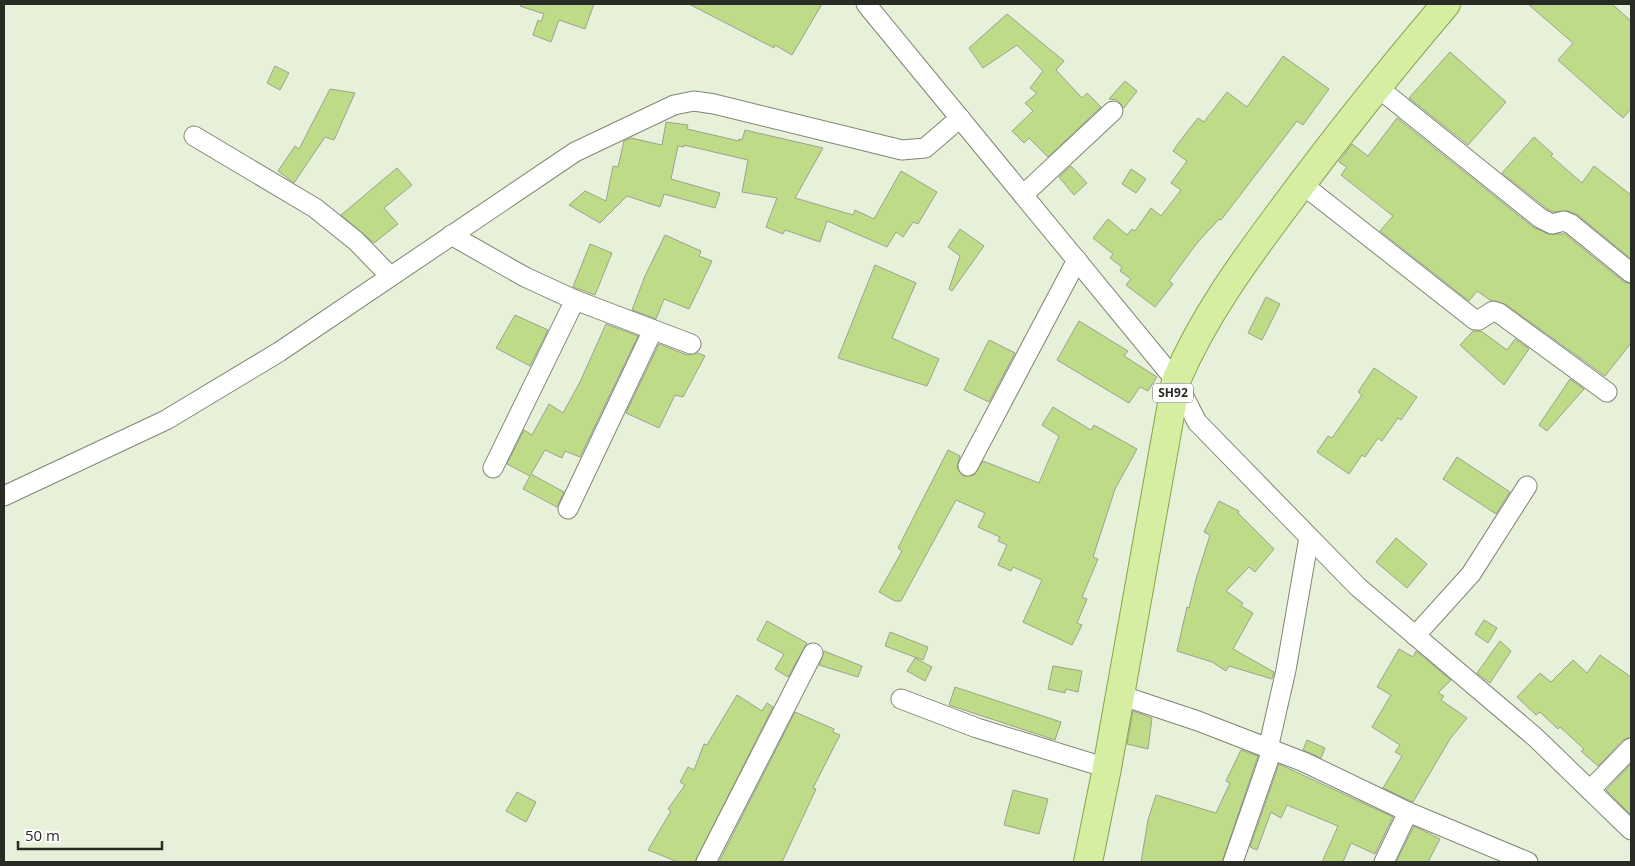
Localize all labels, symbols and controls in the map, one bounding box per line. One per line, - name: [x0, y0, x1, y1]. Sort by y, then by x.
- road number: SH92: [1153, 383, 1193, 402]
- scale bar: [18, 818, 161, 850]
- text: 50 m: [25, 825, 60, 845]

